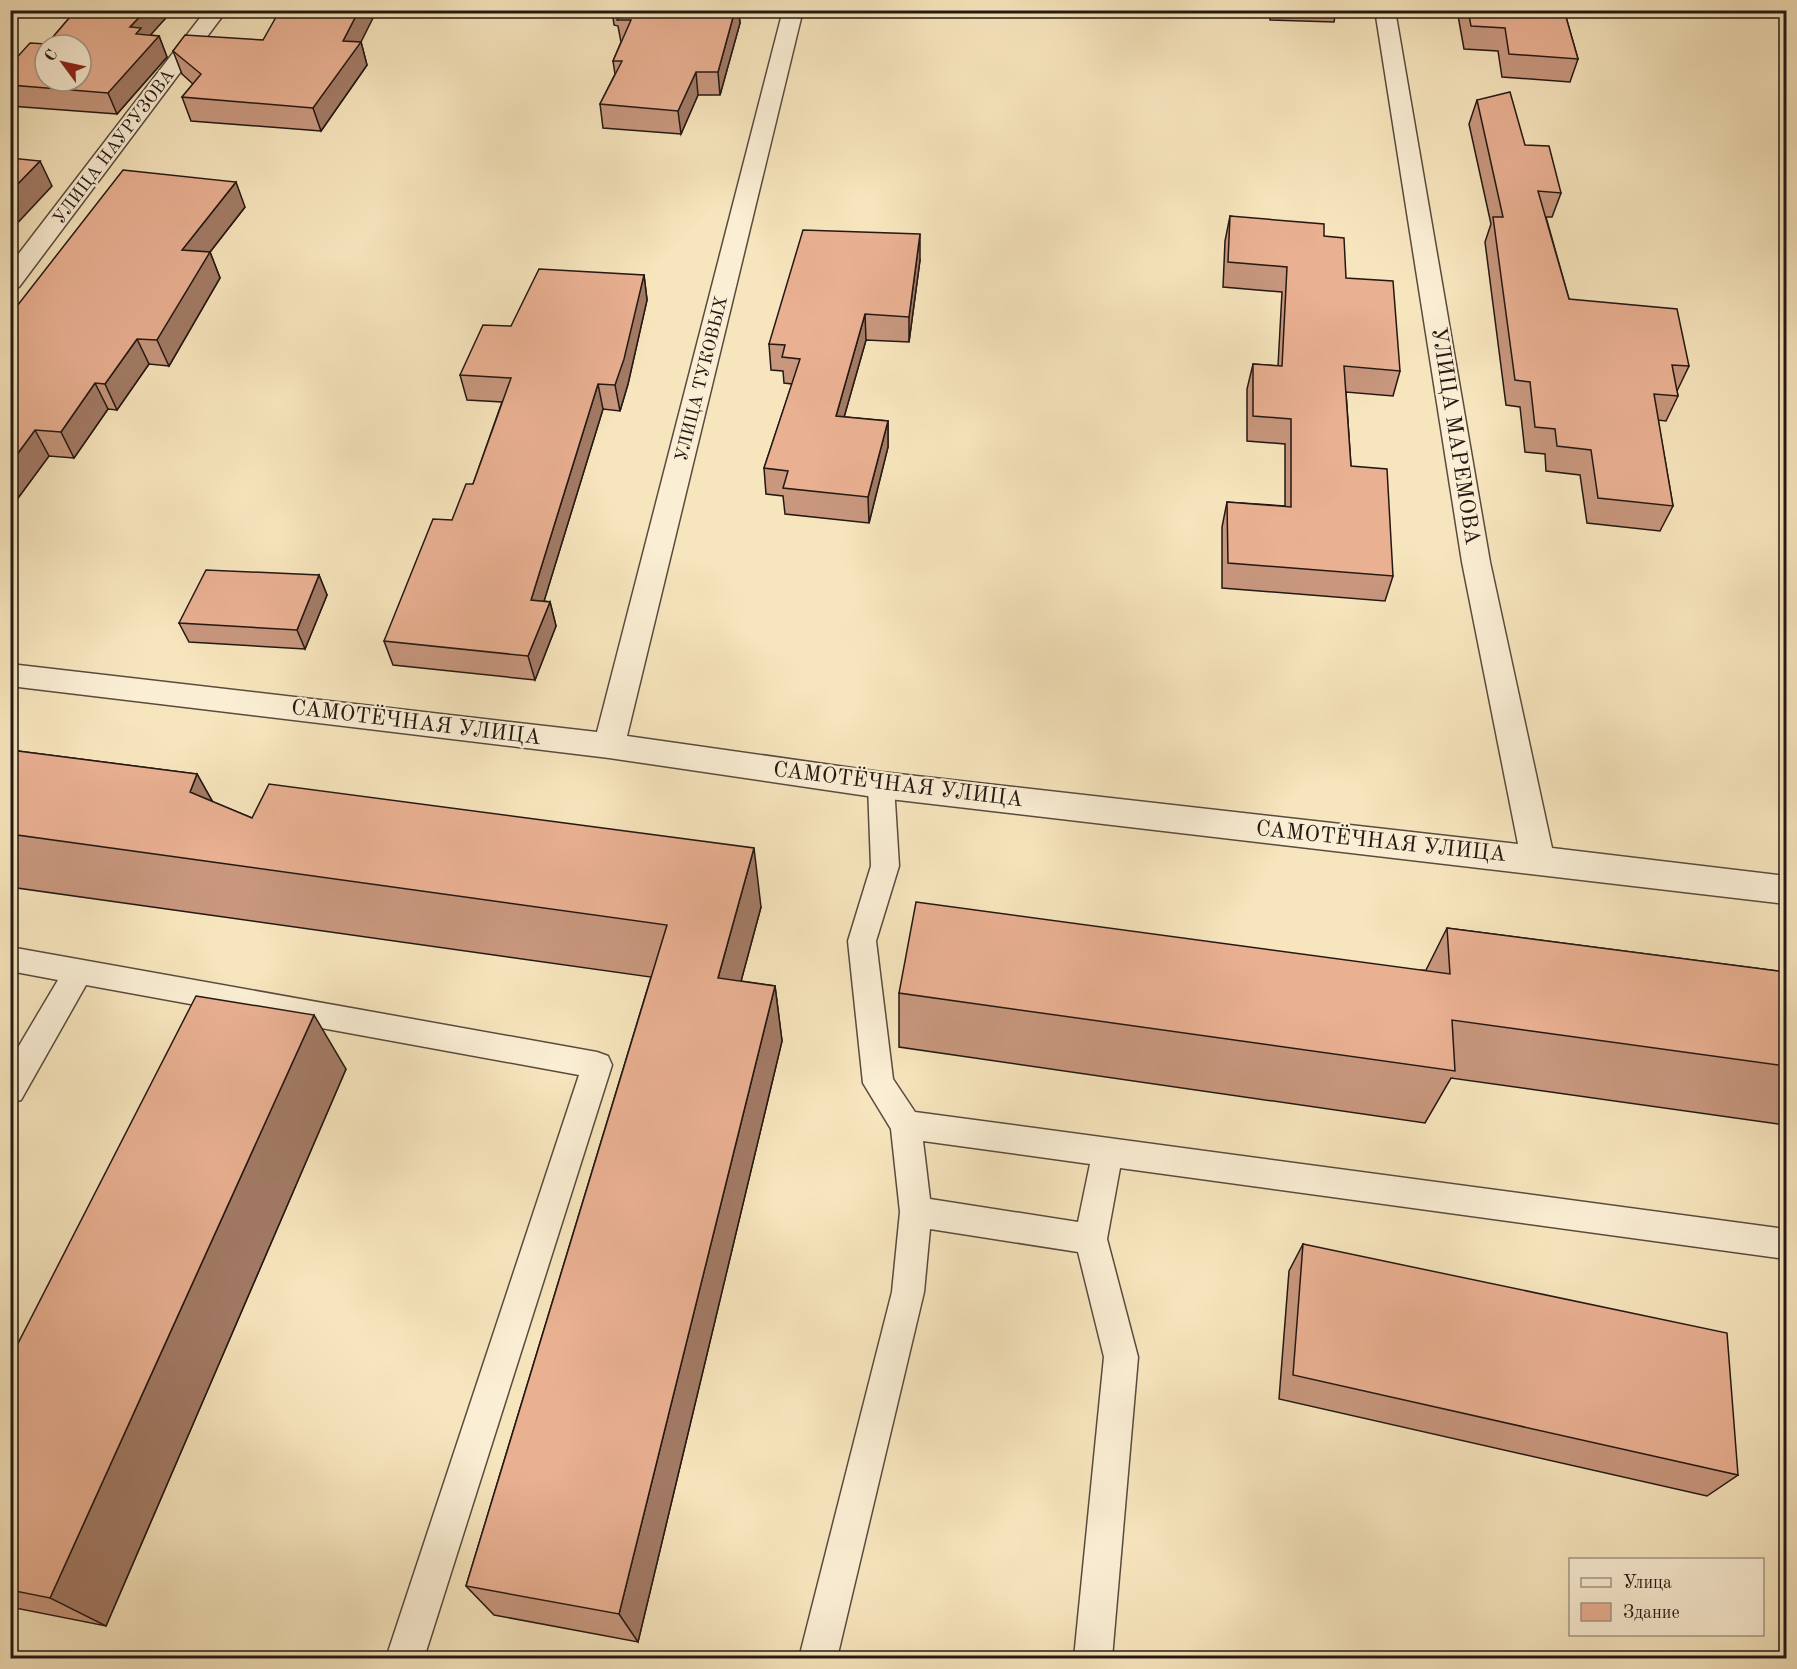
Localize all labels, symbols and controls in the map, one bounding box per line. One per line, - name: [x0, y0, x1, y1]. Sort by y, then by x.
- north arrow: [33, 33, 93, 93]
- text: С: [43, 47, 62, 65]
- street label: УЛИЦА НАУРУЗОВА: [50, 66, 178, 228]
- street label: УЛИЦА ТУКОВЫХ: [673, 294, 731, 463]
- street label: УЛИЦА МАРЕМОВА: [1427, 326, 1483, 547]
- street label: САМОТЁЧНАЯ УЛИЦА: [290, 694, 543, 749]
- street label: САМОТЁЧНАЯ УЛИЦА: [772, 756, 1025, 811]
- street label: САМОТЁЧНАЯ УЛИЦА: [1255, 815, 1508, 866]
- legend: [1569, 1558, 1764, 1636]
- text: Улица: [1623, 1574, 1672, 1592]
- text: Здание: [1623, 1604, 1680, 1622]

